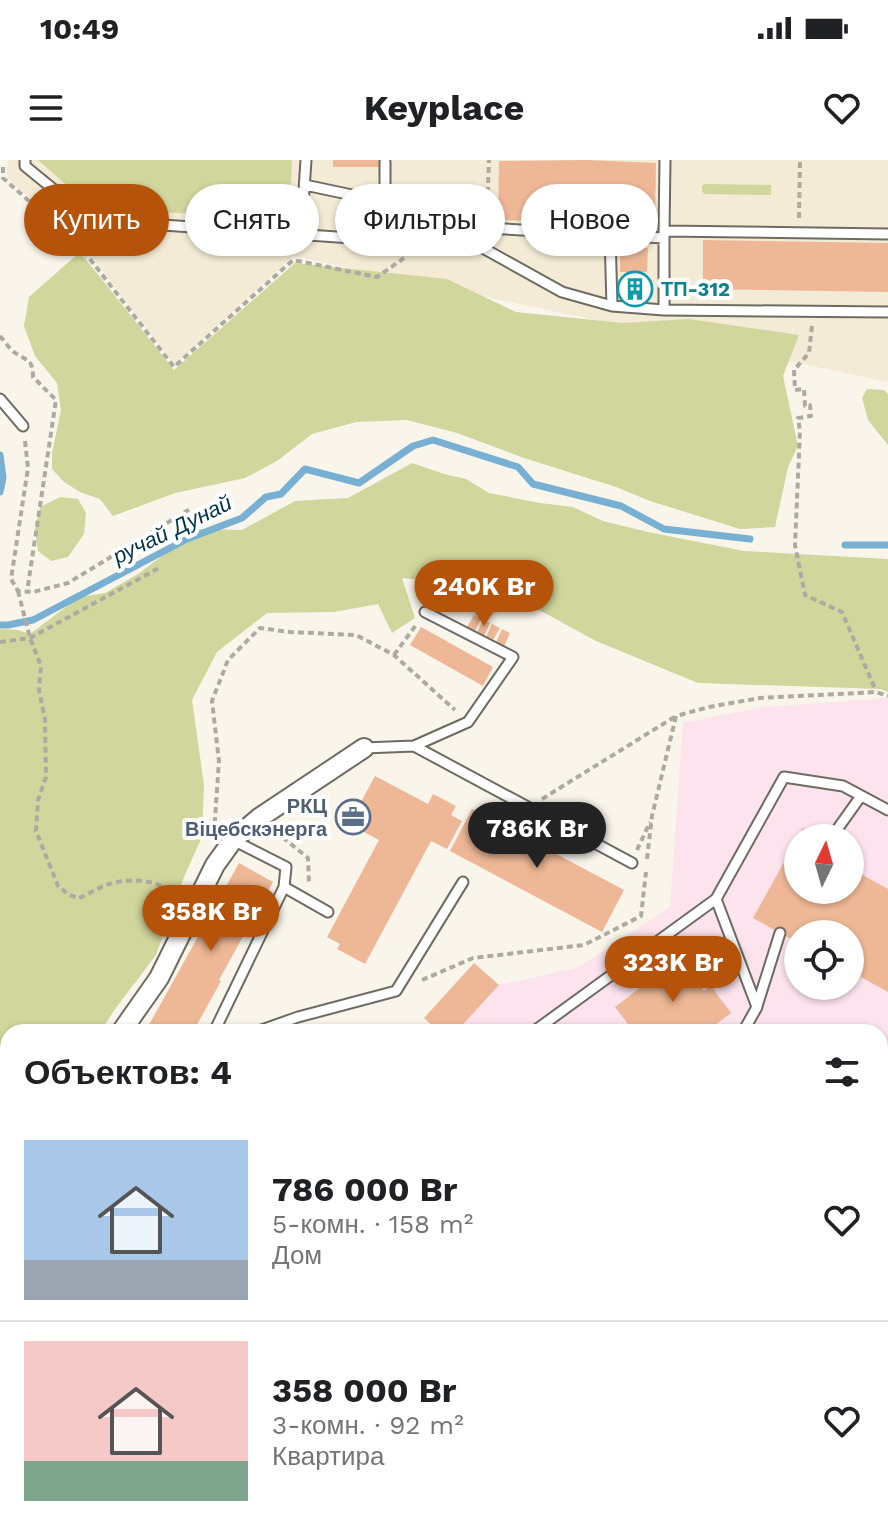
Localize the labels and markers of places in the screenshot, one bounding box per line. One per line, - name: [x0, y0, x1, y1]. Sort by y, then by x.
- building icon: ТП-312: [616, 270, 654, 308]
- place label: ТП-312: [661, 277, 730, 301]
- pin: 240K Br: [410, 560, 558, 628]
- place label: РКЦ Віцебскэнерга: [185, 794, 328, 841]
- office icon: РКЦ Віцебскэнерга: [334, 798, 372, 836]
- pin: 786K Br: [463, 802, 611, 870]
- pin: 358K Br: [137, 885, 285, 953]
- pin: 323K Br: [599, 936, 747, 1004]

